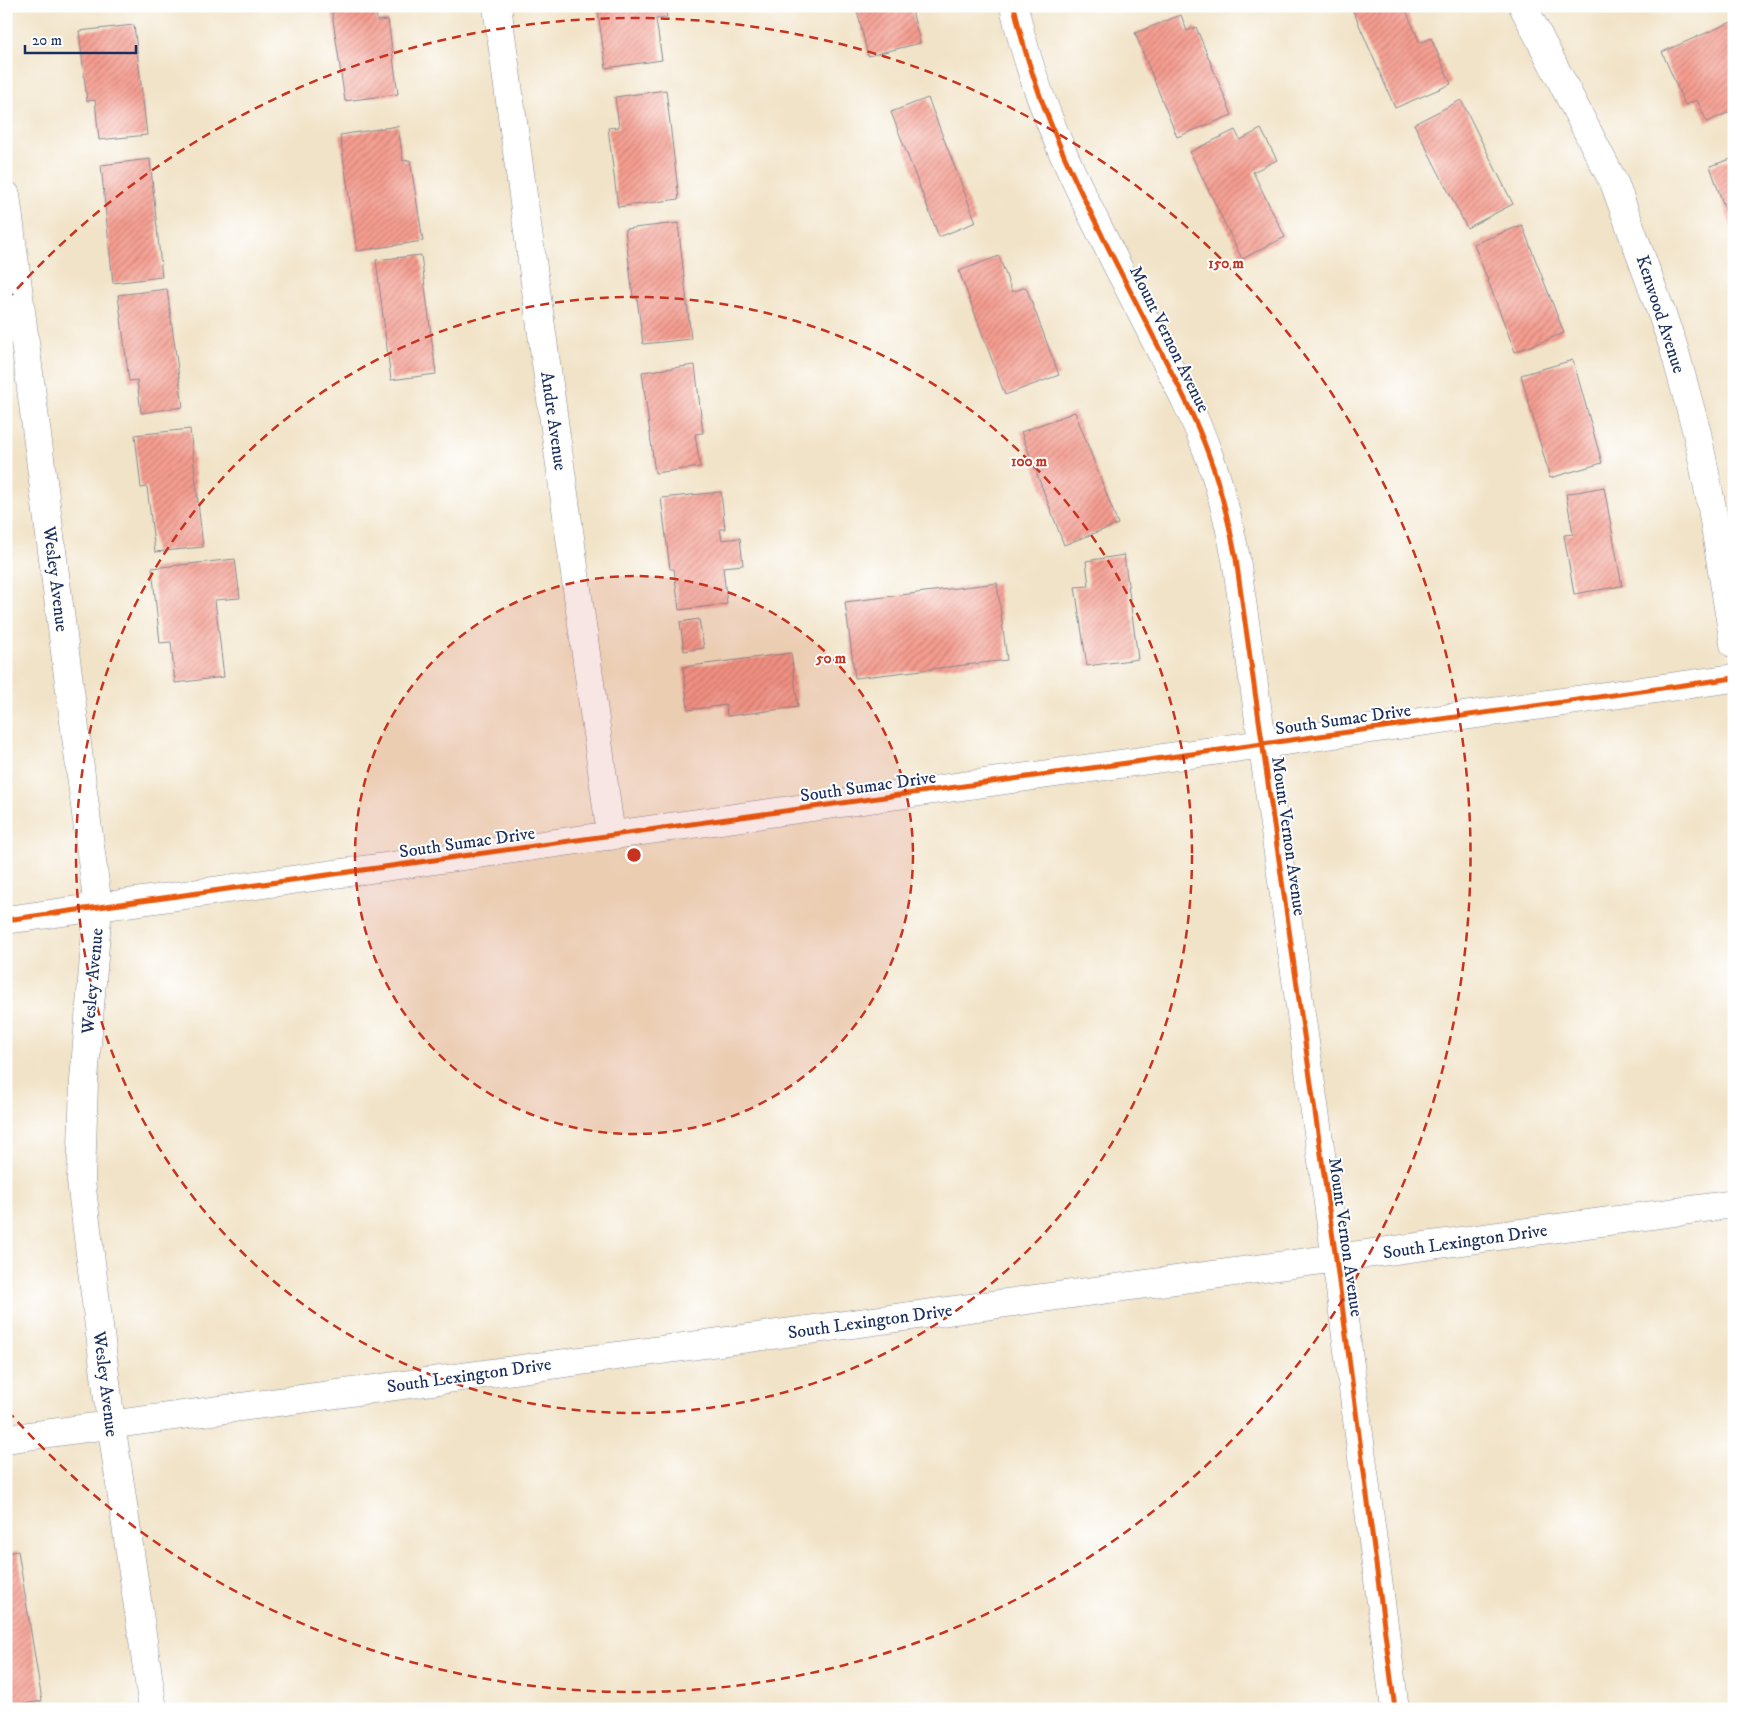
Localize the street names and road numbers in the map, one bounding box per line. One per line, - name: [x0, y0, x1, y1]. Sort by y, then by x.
- street label: Kenwood Avenue: [1631, 252, 1690, 376]
- street label: Mount Vernon Avenue: [1124, 263, 1214, 416]
- street label: Andre Avenue: [535, 370, 571, 472]
- street label: Wesley Avenue: [37, 524, 72, 633]
- street label: South Sumac Drive: [1274, 700, 1412, 740]
- street label: Mount Vernon Avenue: [1266, 755, 1310, 917]
- street label: South Sumac Drive: [799, 767, 937, 807]
- street label: South Sumac Drive: [398, 823, 536, 863]
- street label: Wesley Avenue: [77, 927, 109, 1036]
- street label: Mount Vernon Avenue: [1323, 1156, 1367, 1318]
- street label: South Lexington Drive: [1381, 1220, 1549, 1264]
- street label: South Lexington Drive: [786, 1300, 954, 1344]
- street label: Wesley Avenue: [87, 1329, 122, 1438]
- street label: South Lexington Drive: [385, 1354, 553, 1398]

